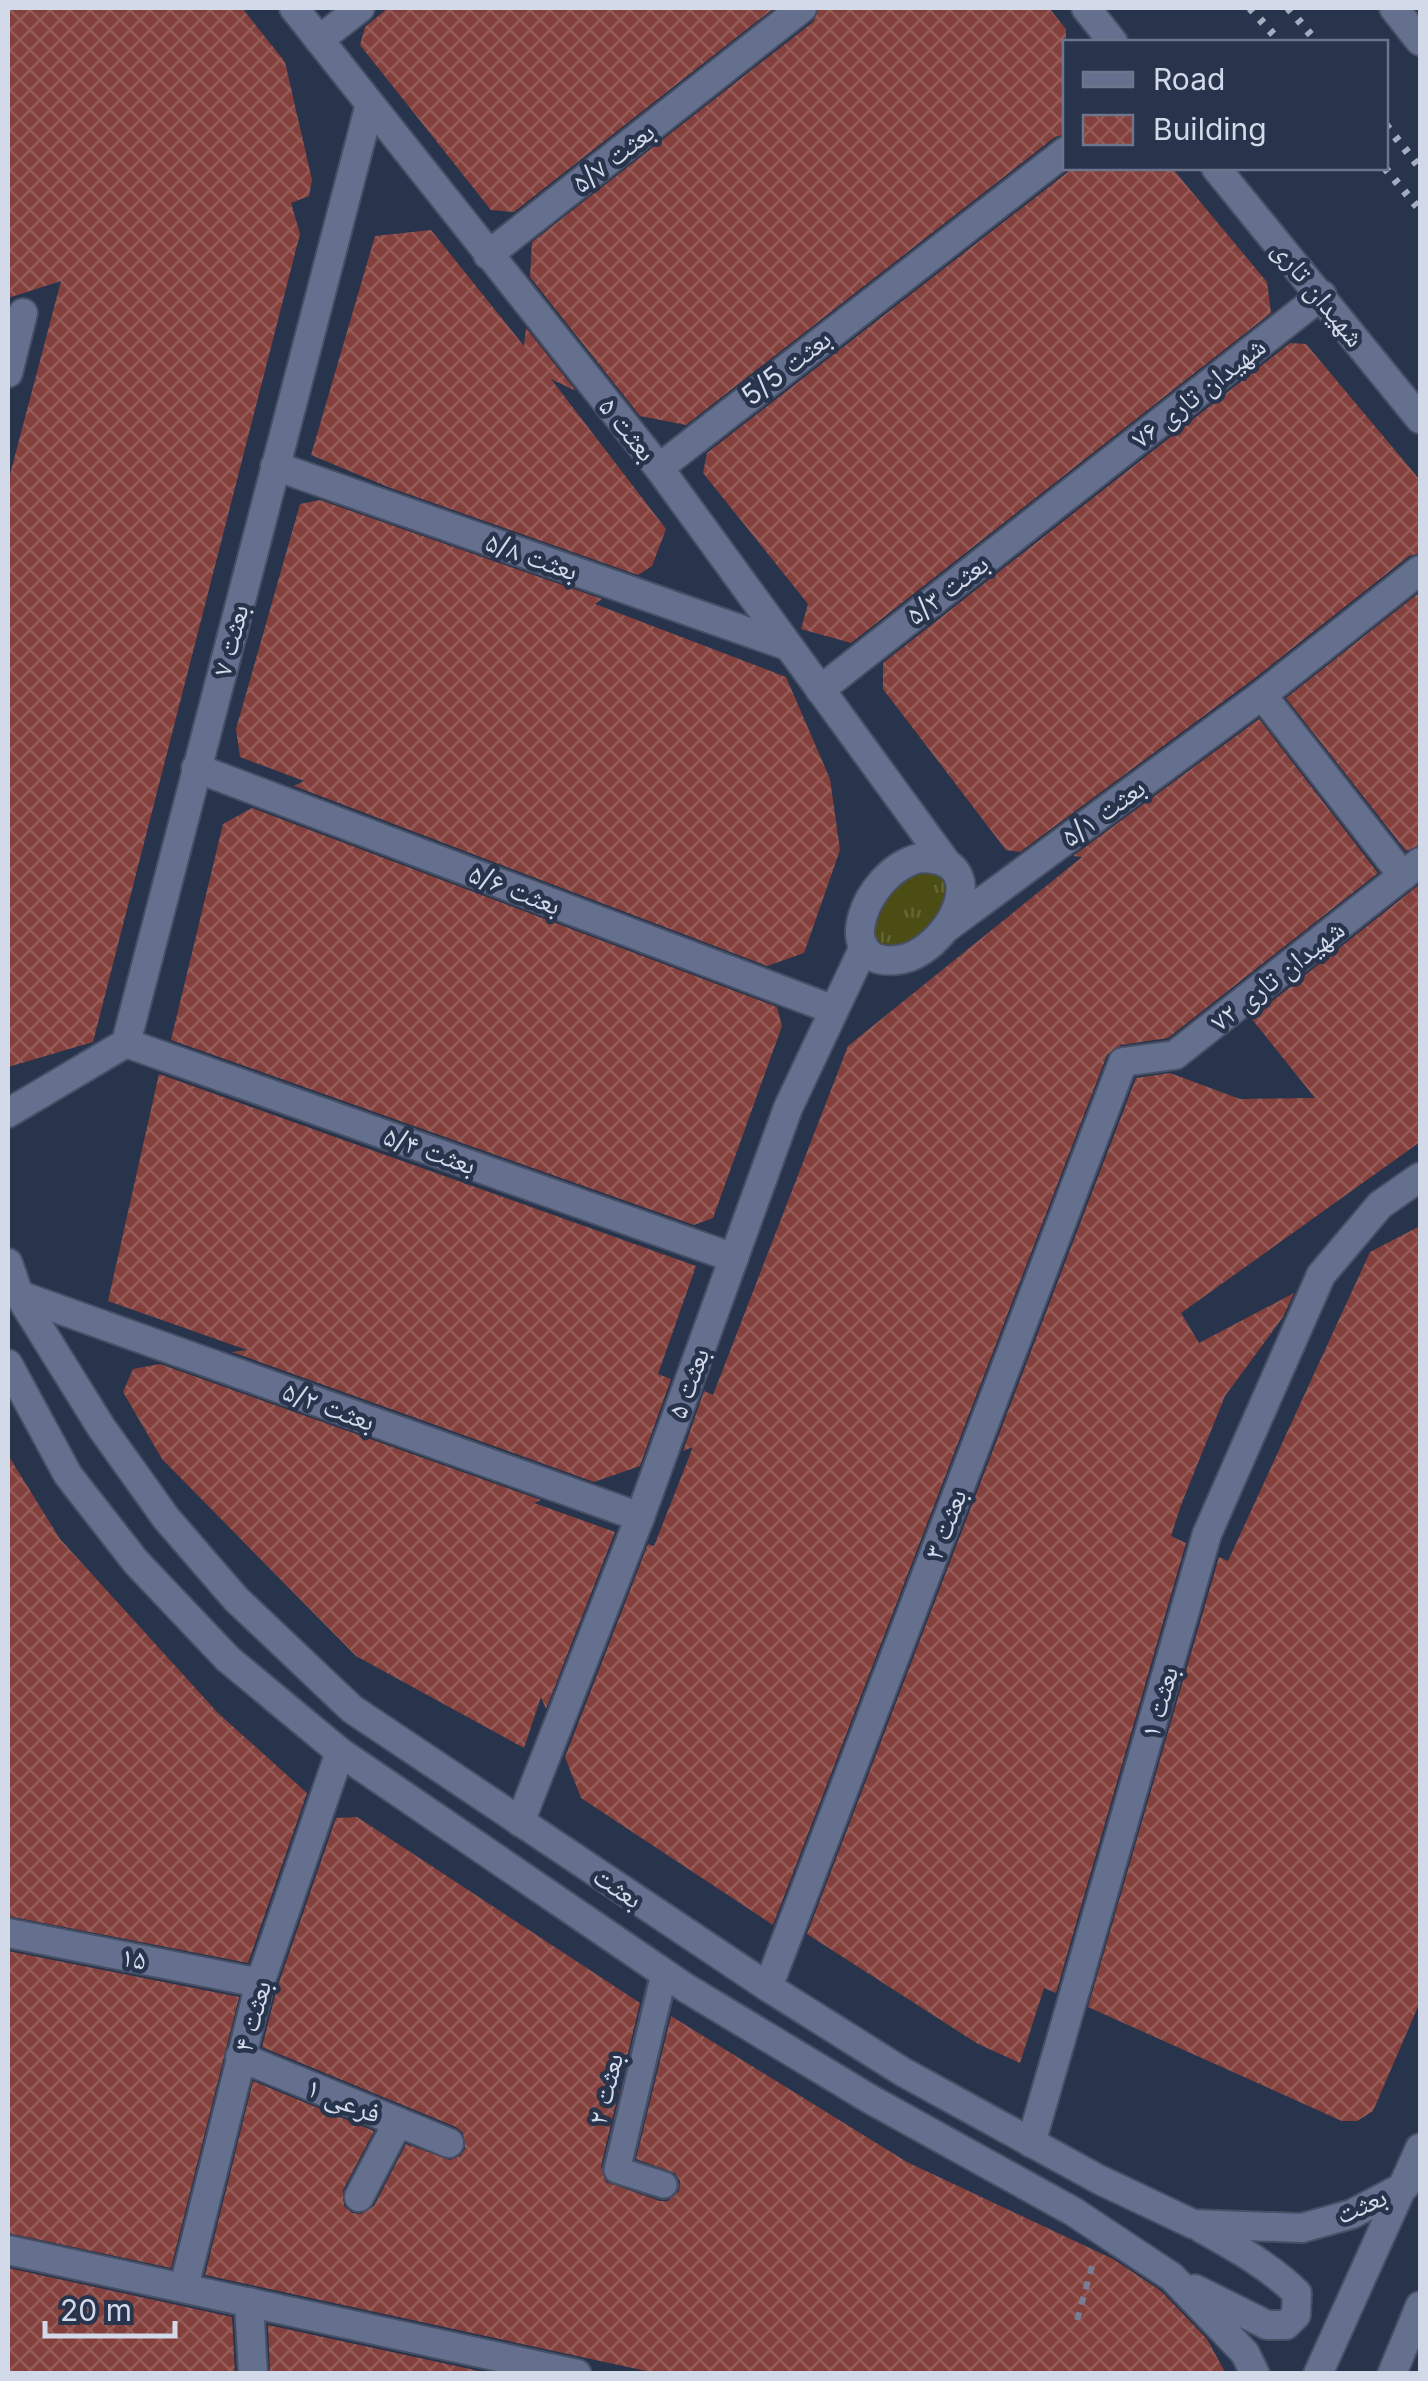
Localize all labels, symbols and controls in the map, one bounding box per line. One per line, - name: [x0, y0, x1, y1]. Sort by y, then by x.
- legend: [1063, 40, 1388, 170]
- text: Road: [1153, 61, 1225, 97]
- text: Building: [1153, 111, 1267, 147]
- street label: بعثت ۵/۷: [565, 114, 661, 200]
- street label: شهیدان تاری: [1265, 232, 1373, 354]
- street label: بعثت 5/5: [734, 322, 838, 412]
- street label: شهیدان تاری ۷۶: [1124, 329, 1272, 455]
- street label: بعثت ۵: [592, 390, 664, 468]
- street label: بعثت ۵/۸: [481, 524, 583, 588]
- street label: بعثت ۵/۳: [899, 546, 995, 632]
- street label: بعثت ۷: [204, 600, 256, 680]
- street label: بعثت ۵/۱: [1054, 770, 1152, 854]
- street label: بعثت ۵/۶: [464, 856, 566, 922]
- street label: شهیدان تاری ۷۲: [1203, 912, 1351, 1038]
- street label: بعثت ۵/۴: [379, 1118, 481, 1182]
- street label: بعثت ۵: [660, 1343, 716, 1423]
- street label: بعثت ۵/۲: [278, 1374, 380, 1438]
- street label: بعثت ۳: [916, 1484, 974, 1564]
- street label: بعثت ۱: [1133, 1662, 1185, 1742]
- street label: بعثت: [587, 1858, 649, 1916]
- street label: ۱۵: [118, 1939, 150, 1977]
- street label: بعثت ۴: [226, 1976, 278, 2056]
- street label: بعثت ۲: [580, 2050, 630, 2128]
- street label: فرعی ۱: [302, 2070, 386, 2131]
- street label: بعثت: [1330, 2179, 1392, 2231]
- scale bar: [45, 2276, 175, 2338]
- text: 20 m: [60, 2292, 132, 2328]

